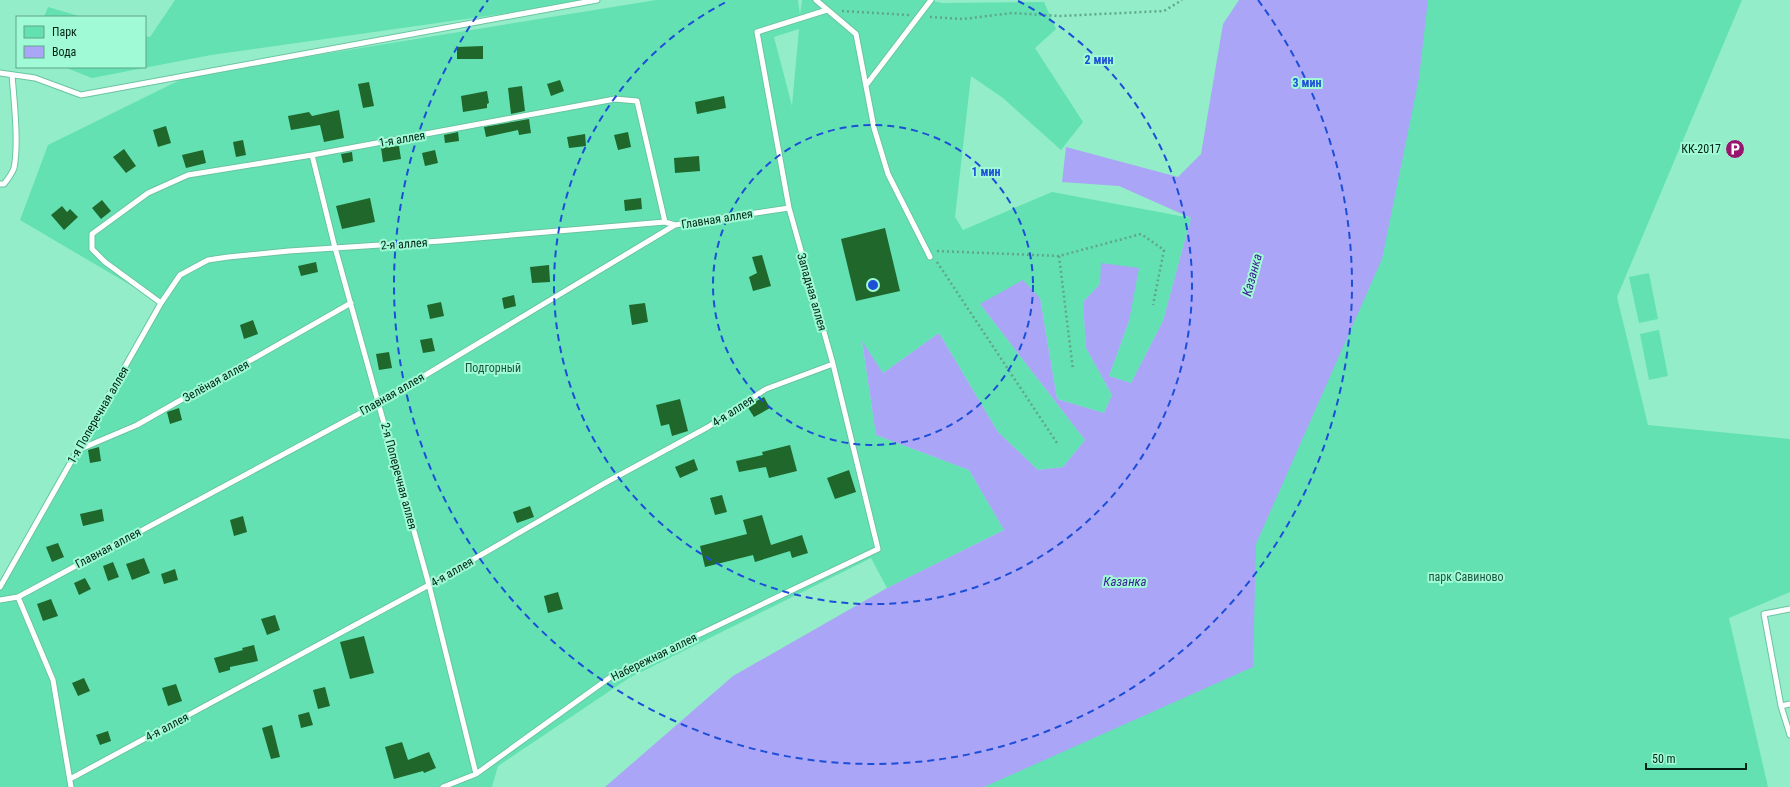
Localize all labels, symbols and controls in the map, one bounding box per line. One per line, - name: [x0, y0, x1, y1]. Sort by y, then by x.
- legend: [16, 16, 146, 68]
- text: Парк: [52, 25, 77, 39]
- text: Вода: [52, 45, 77, 59]
- text: 2 мин: [1085, 53, 1113, 67]
- text: 3 мин: [1293, 76, 1321, 90]
- street label: 1-я аллея: [378, 128, 426, 150]
- parking icon: КК-2017: [1724, 138, 1746, 160]
- place label: КК-2017: [1681, 142, 1721, 156]
- text: 1 мин: [972, 165, 1000, 179]
- street label: Главная аллея: [680, 206, 754, 232]
- street label: 2-я аллея: [380, 235, 428, 253]
- street label: Западная аллея: [794, 252, 830, 332]
- water label: Казанка: [1239, 252, 1265, 298]
- centre of rings: [866, 278, 880, 292]
- street label: Зелёная аллея: [181, 357, 251, 405]
- park label: Подгорный: [465, 361, 521, 375]
- street label: 1-я Поперечная аллея: [64, 364, 132, 466]
- street label: Главная аллея: [357, 370, 427, 418]
- street label: 4-я аллея: [710, 392, 756, 430]
- street label: 2-я Поперечная аллея: [378, 421, 420, 531]
- street label: Главная аллея: [73, 525, 143, 571]
- street label: 4-я аллея: [428, 554, 476, 590]
- park label: парк Савиново: [1428, 570, 1504, 584]
- water label: Казанка: [1103, 574, 1147, 589]
- street label: Набережная аллея: [609, 630, 699, 684]
- street label: 4-я аллея: [143, 710, 191, 744]
- scale bar: [1646, 745, 1746, 771]
- text: 50 m: [1652, 752, 1676, 766]

